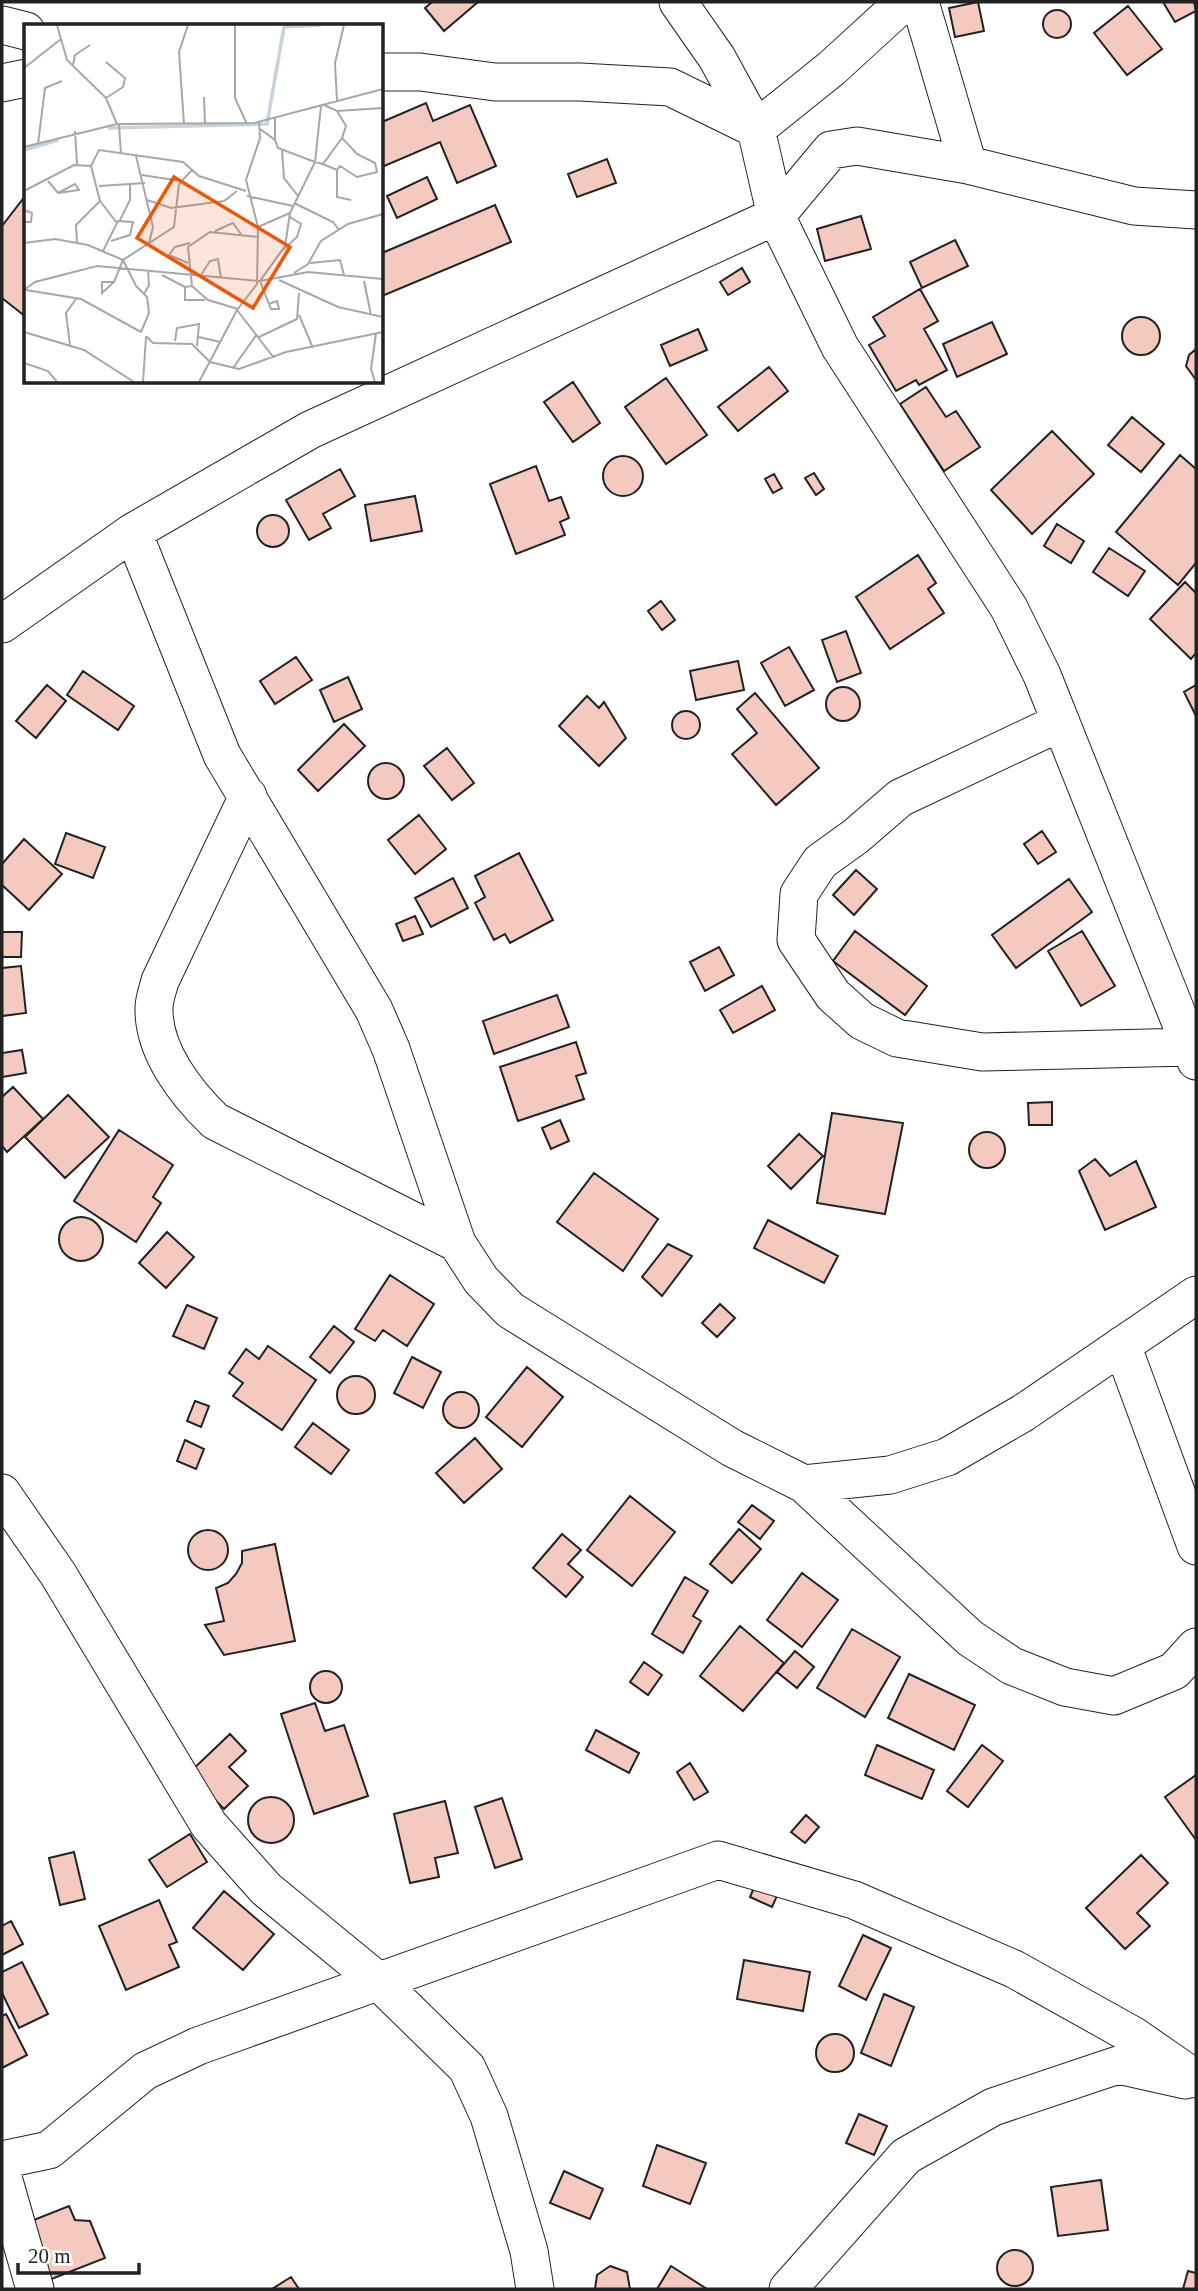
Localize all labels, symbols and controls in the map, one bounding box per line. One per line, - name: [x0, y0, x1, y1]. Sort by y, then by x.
- inset map: [24, 24, 383, 383]
- scale bar: [18, 2232, 138, 2276]
- text: 20 m: [28, 2244, 71, 2268]

